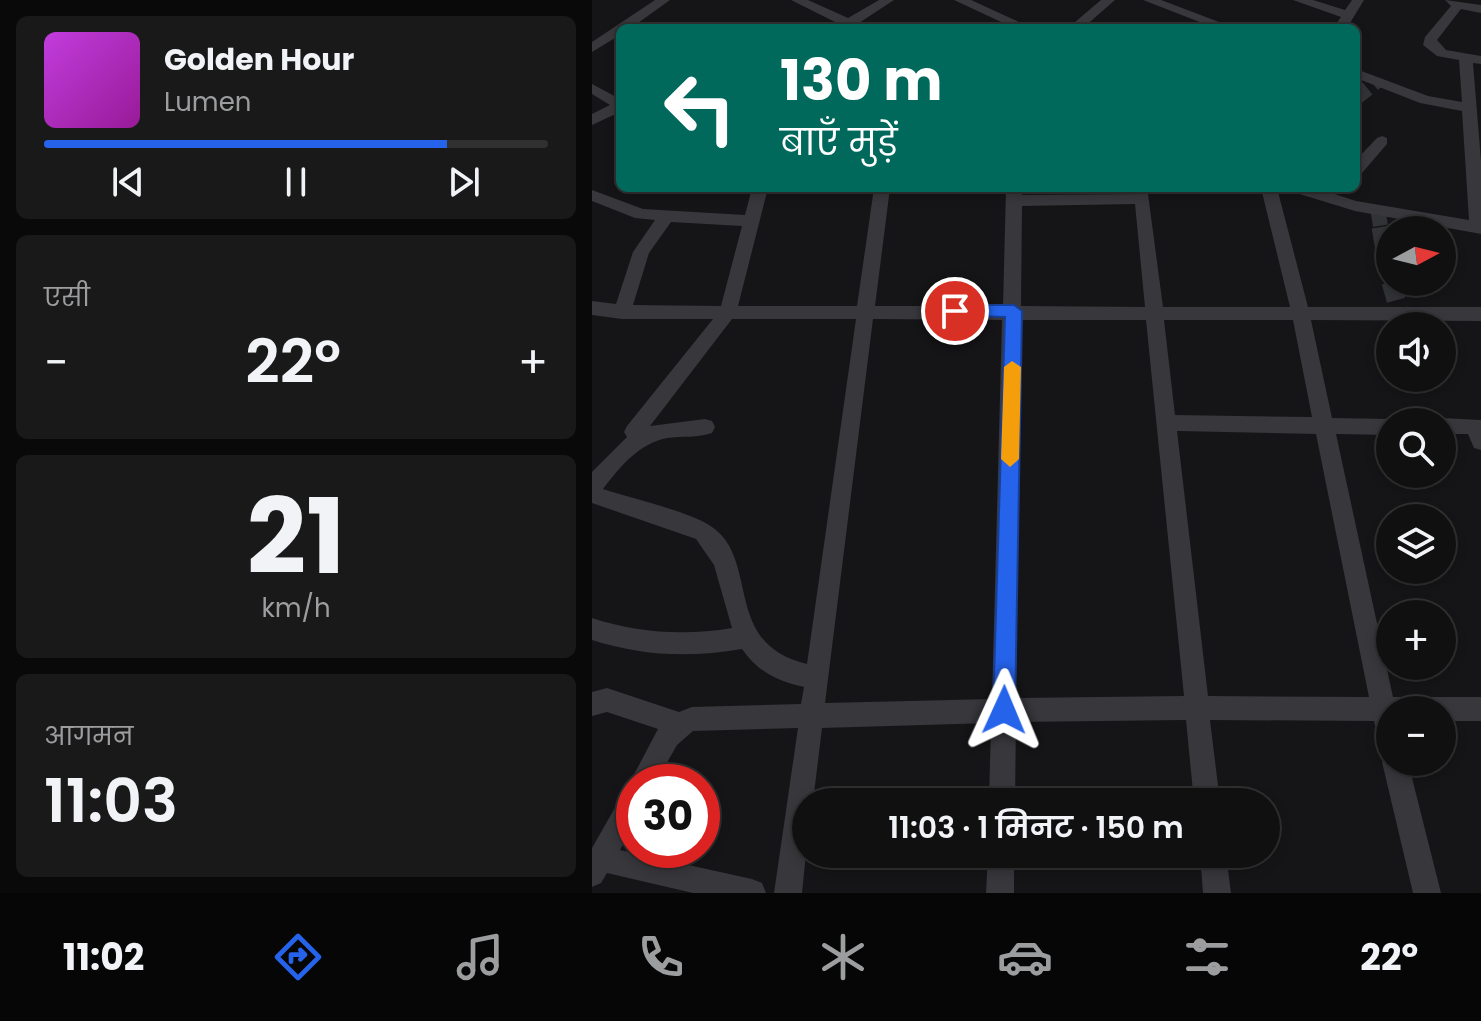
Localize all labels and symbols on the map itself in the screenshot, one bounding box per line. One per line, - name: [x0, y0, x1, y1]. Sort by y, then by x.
- north arrow: [1376, 216, 1456, 296]
- pin: [921, 277, 989, 345]
- position arrow: [962, 668, 1046, 752]
- speed limit sign: 30: [616, 764, 720, 868]

